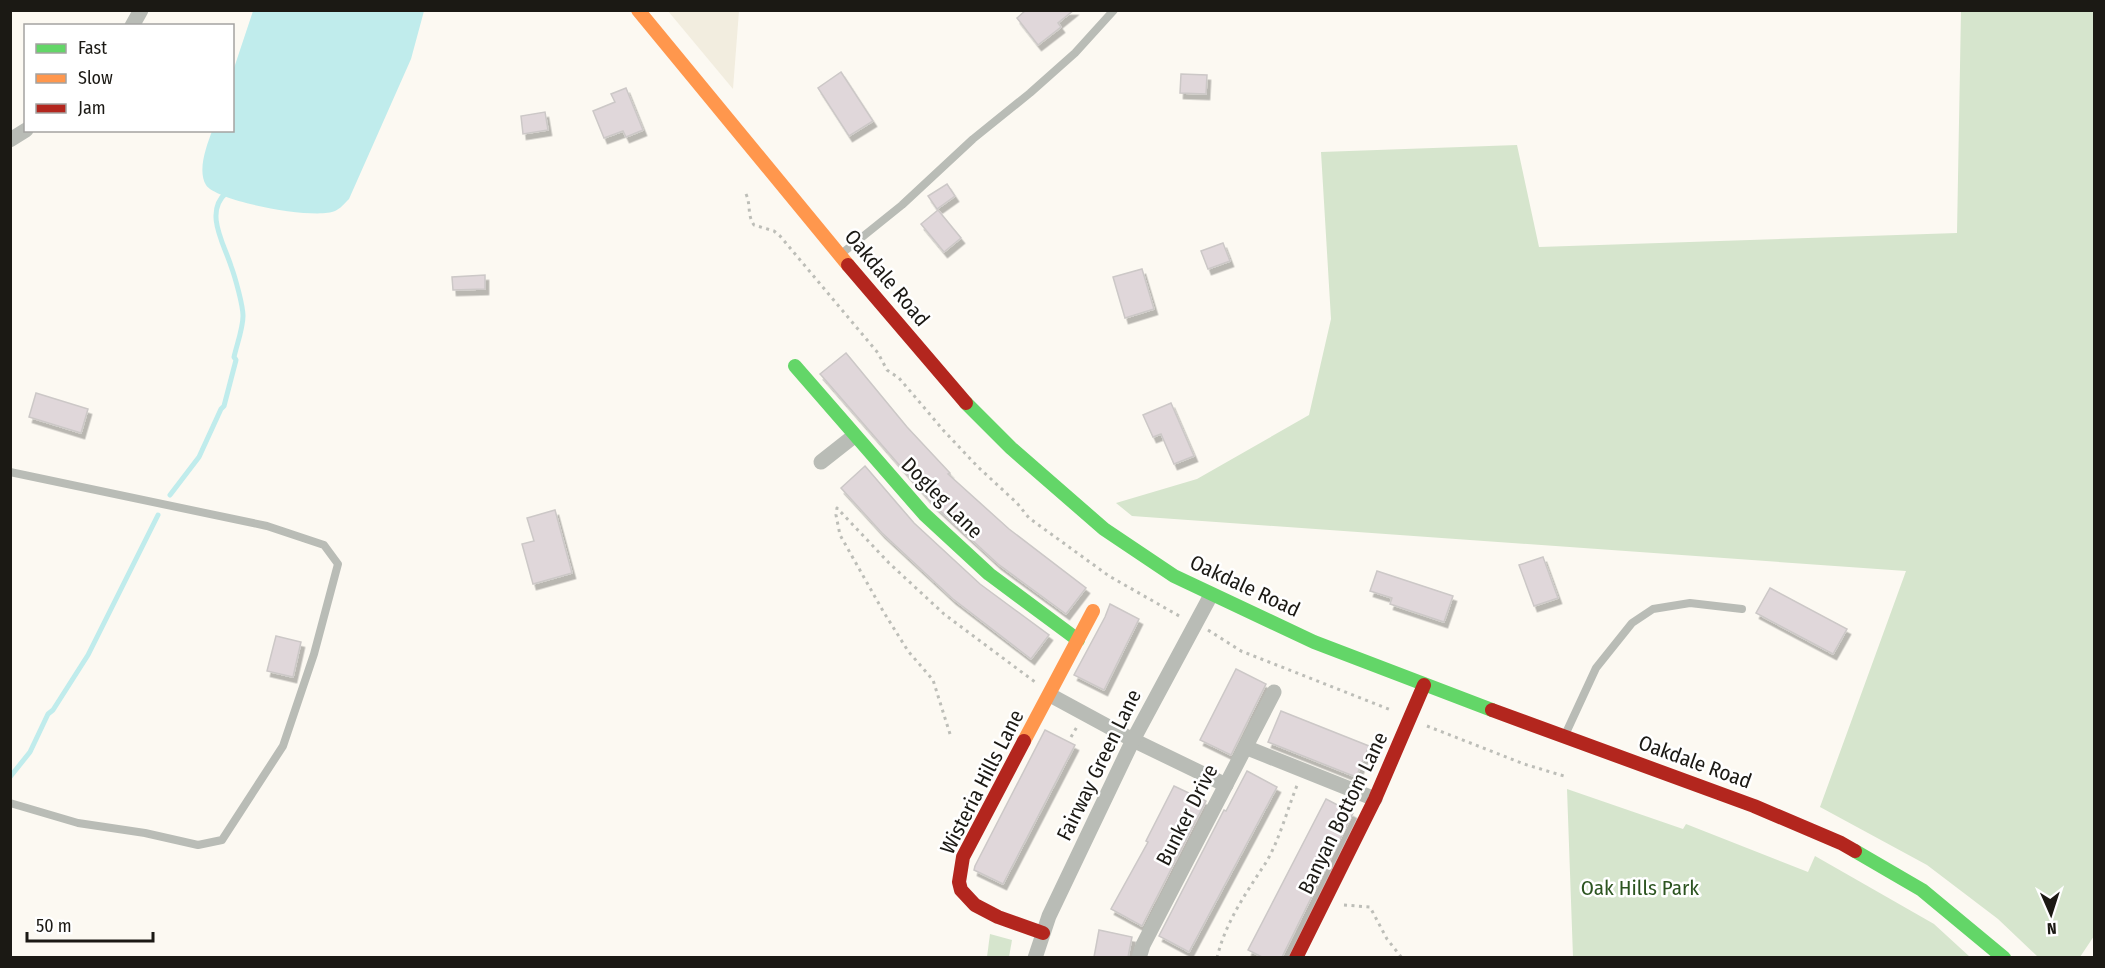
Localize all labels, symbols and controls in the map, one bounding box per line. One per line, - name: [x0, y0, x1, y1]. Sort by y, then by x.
- legend: [24, 24, 234, 132]
- text: Fast: [78, 37, 107, 59]
- text: Slow: [78, 67, 113, 89]
- text: Jam: [78, 97, 106, 119]
- street label: Oakdale Road: [839, 224, 935, 332]
- street label: Dogleg Lane: [896, 452, 988, 544]
- street label: Oakdale Road: [1186, 549, 1304, 623]
- street label: Fairway Green Lane: [1051, 685, 1147, 845]
- street label: Wisteria Hills Lane: [934, 705, 1030, 859]
- street label: Banyan Bottom Lane: [1293, 728, 1393, 898]
- street label: Oakdale Road: [1635, 730, 1755, 794]
- street label: Bunker Drive: [1150, 760, 1224, 870]
- park label: Oak Hills Park: [1581, 875, 1699, 901]
- north arrow: [2021, 884, 2081, 944]
- scale bar: [27, 905, 153, 943]
- text: 50 m: [36, 915, 72, 937]
- text: N: [2046, 919, 2057, 938]

